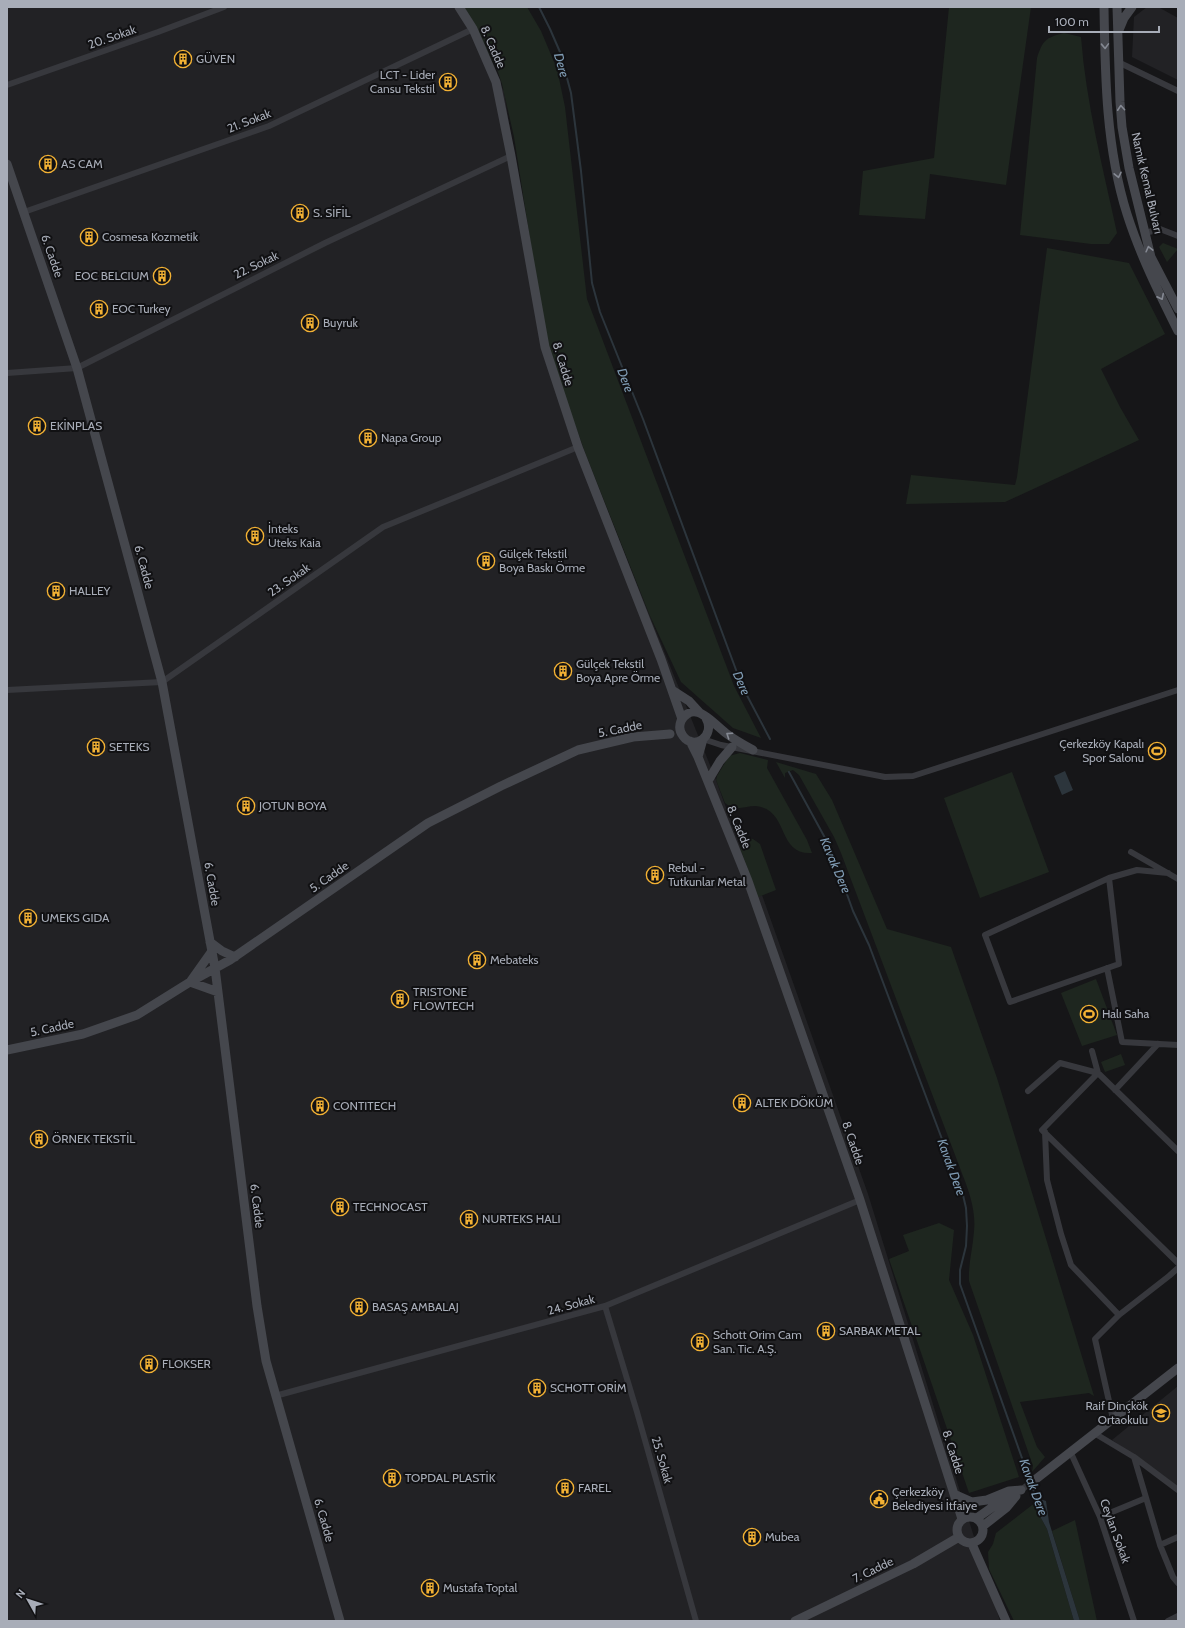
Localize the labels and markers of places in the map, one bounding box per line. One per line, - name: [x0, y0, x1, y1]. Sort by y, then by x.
- building icon: GÜVEN: [173, 49, 193, 69]
- place label: GÜVEN: [196, 51, 235, 66]
- place label: LCT - Lider Cansu Tekstil: [370, 67, 435, 96]
- building icon: LCT - Lider Cansu Tekstil: [438, 72, 458, 92]
- building icon: AS CAM: [38, 154, 58, 174]
- place label: AS CAM: [61, 156, 103, 171]
- building icon: S. SİFİL: [290, 203, 310, 223]
- place label: S. SİFİL: [313, 205, 351, 220]
- building icon: Cosmesa Kozmetik: [79, 227, 99, 247]
- place label: Cosmesa Kozmetik: [102, 229, 199, 244]
- building icon: EOC BELCIUM: [152, 266, 172, 286]
- place label: EOC BELCIUM: [75, 268, 149, 283]
- building icon: EOC Turkey: [89, 299, 109, 319]
- place label: EOC Turkey: [112, 301, 171, 316]
- building icon: Buyruk: [300, 313, 320, 333]
- place label: Buyruk: [323, 315, 359, 330]
- building icon: EKİNPLAS: [27, 416, 47, 436]
- place label: EKİNPLAS: [50, 418, 102, 433]
- building icon: Napa Group: [358, 428, 378, 448]
- place label: Napa Group: [381, 430, 442, 445]
- place label: İnteks Uteks Kaia: [268, 521, 321, 550]
- building icon: İnteks Uteks Kaia: [245, 526, 265, 546]
- place label: Gülçek Tekstil Boya Baskı Örme: [499, 546, 585, 575]
- building icon: Gülçek Tekstil Boya Baskı Örme: [476, 551, 496, 571]
- building icon: HALLEY: [46, 581, 66, 601]
- place label: HALLEY: [69, 583, 111, 598]
- place label: Gülçek Tekstil Boya Apre Örme: [576, 656, 660, 685]
- building icon: Gülçek Tekstil Boya Apre Örme: [553, 661, 573, 681]
- place label: Çerkezköy Kapalı Spor Salonu: [1059, 736, 1144, 765]
- building icon: SETEKS: [86, 737, 106, 757]
- place label: SETEKS: [109, 739, 149, 754]
- sports icon: Çerkezköy Kapalı Spor Salonu: [1147, 741, 1167, 761]
- building icon: JOTUN BOYA: [236, 796, 256, 816]
- place label: JOTUN BOYA: [258, 798, 327, 813]
- place label: Rebul - Tutkunlar Metal: [668, 860, 746, 889]
- building icon: Rebul - Tutkunlar Metal: [645, 865, 665, 885]
- building icon: UMEKS GIDA: [18, 908, 38, 928]
- place label: UMEKS GIDA: [41, 910, 110, 925]
- building icon: Mebateks: [467, 950, 487, 970]
- place label: Mebateks: [490, 952, 539, 967]
- place label: TRISTONE FLOWTECH: [413, 984, 474, 1013]
- building icon: TRISTONE FLOWTECH: [390, 989, 410, 1009]
- sports icon: Halı Saha: [1079, 1004, 1099, 1024]
- place label: Halı Saha: [1102, 1006, 1149, 1021]
- building icon: ALTEK DÖKÜM: [732, 1093, 752, 1113]
- place label: ALTEK DÖKÜM: [755, 1095, 833, 1110]
- building icon: CONTITECH: [310, 1096, 330, 1116]
- place label: CONTITECH: [333, 1098, 396, 1113]
- building icon: ÖRNEK TEKSTİL: [29, 1129, 49, 1149]
- place label: ÖRNEK TEKSTİL: [52, 1131, 135, 1146]
- building icon: TECHNOCAST: [330, 1197, 350, 1217]
- place label: TECHNOCAST: [353, 1199, 428, 1214]
- building icon: NURTEKS HALI: [459, 1209, 479, 1229]
- place label: NURTEKS HALI: [482, 1211, 561, 1226]
- building icon: BASAŞ AMBALAJ: [349, 1297, 369, 1317]
- place label: BASAŞ AMBALAJ: [372, 1299, 459, 1314]
- building icon: SARBAK METAL: [816, 1321, 836, 1341]
- place label: SARBAK METAL: [839, 1323, 920, 1338]
- place label: Schott Orim Cam San. Tic. A.Ş.: [713, 1327, 802, 1356]
- building icon: Schott Orim Cam San. Tic. A.Ş.: [690, 1332, 710, 1352]
- building icon: FLOKSER: [139, 1354, 159, 1374]
- place label: FLOKSER: [162, 1356, 212, 1371]
- building icon: SCHOTT ORİM: [527, 1378, 547, 1398]
- place label: SCHOTT ORİM: [550, 1380, 627, 1395]
- place label: Raif Dinçkök Ortaokulu: [1085, 1398, 1149, 1427]
- school or university icon: Raif Dinçkök Ortaokulu: [1151, 1403, 1171, 1423]
- building icon: TOPDAL PLASTİK: [382, 1468, 402, 1488]
- place label: TOPDAL PLASTİK: [405, 1470, 496, 1485]
- building icon: FAREL: [555, 1478, 575, 1498]
- place label: FAREL: [578, 1480, 611, 1495]
- place label: Çerkezköy Belediyesi İtfaiye: [892, 1484, 977, 1513]
- public building icon: Çerkezköy Belediyesi İtfaiye: [869, 1489, 889, 1509]
- building icon: Mubea: [742, 1527, 762, 1547]
- place label: Mubea: [765, 1529, 800, 1544]
- building icon: Mustafa Toptal: [420, 1578, 440, 1598]
- place label: Mustafa Toptal: [443, 1580, 517, 1595]

